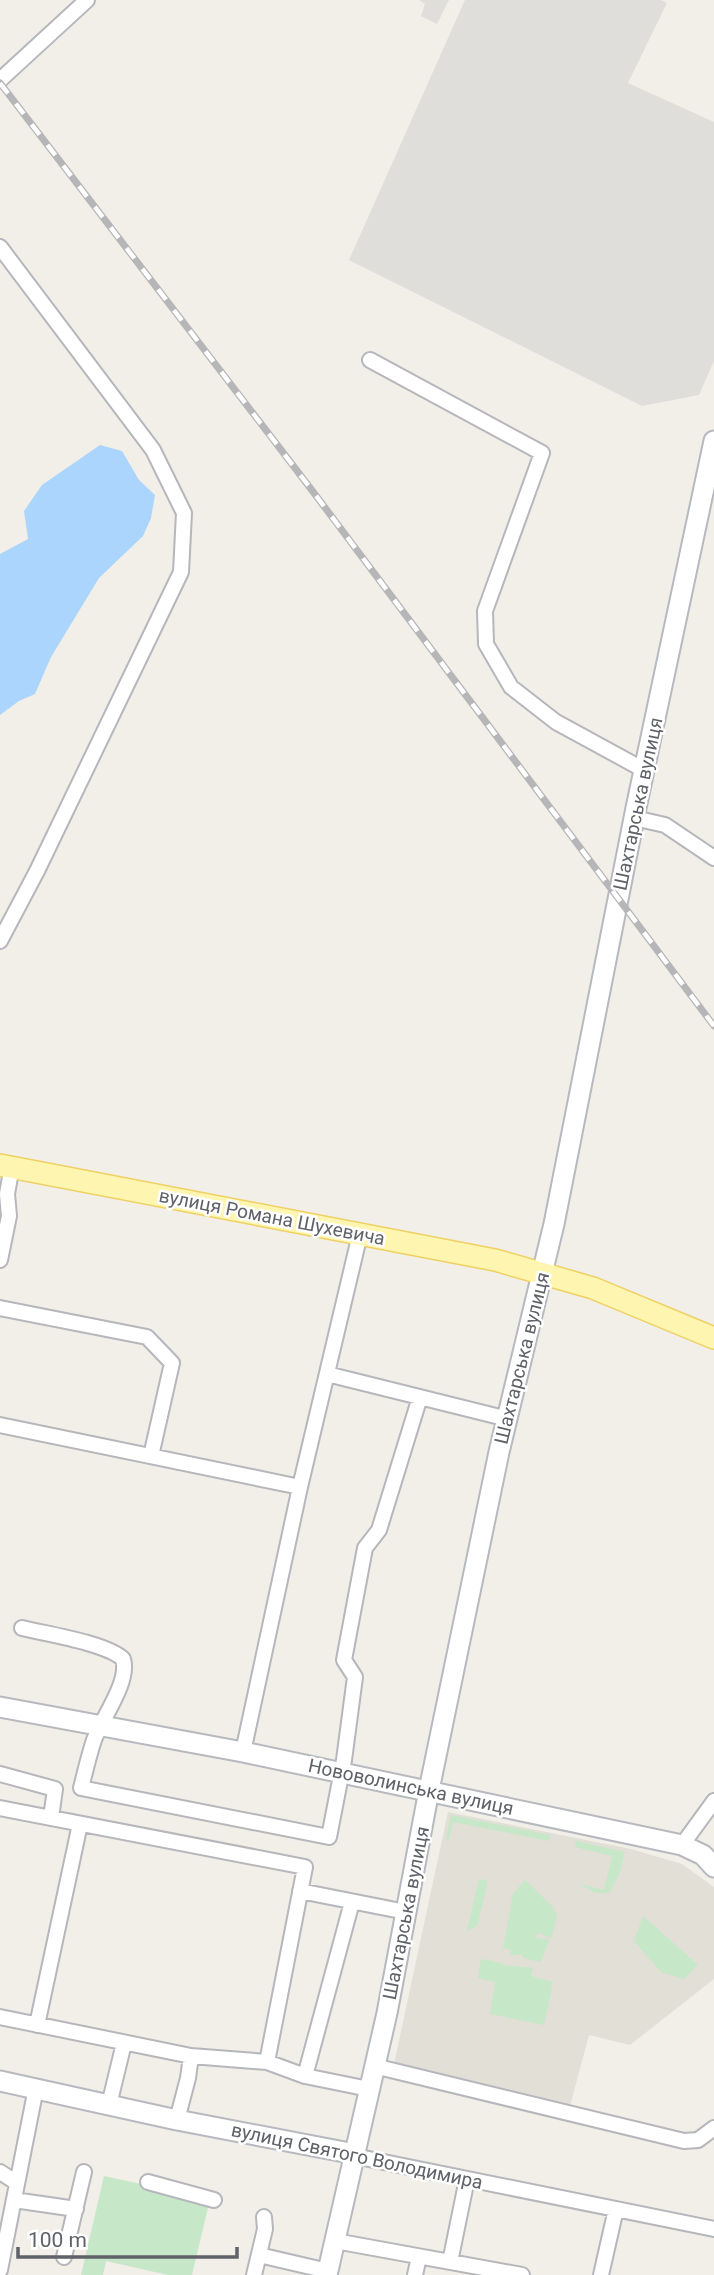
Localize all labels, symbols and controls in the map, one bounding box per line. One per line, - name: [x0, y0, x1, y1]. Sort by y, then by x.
- street label: Шахтарська вулиця: [608, 715, 668, 893]
- street label: вулиця Романа Шухевича: [157, 1184, 387, 1250]
- street label: Шахтарська вулиця: [490, 1270, 554, 1446]
- street label: Нововолинська вулиця: [306, 1754, 516, 1820]
- street label: Шахтарська вулиця: [378, 1824, 434, 2002]
- street label: вулиця Святого Володимира: [229, 2118, 485, 2194]
- scale bar: [18, 2216, 236, 2260]
- text: 100 m: [28, 2228, 87, 2252]

